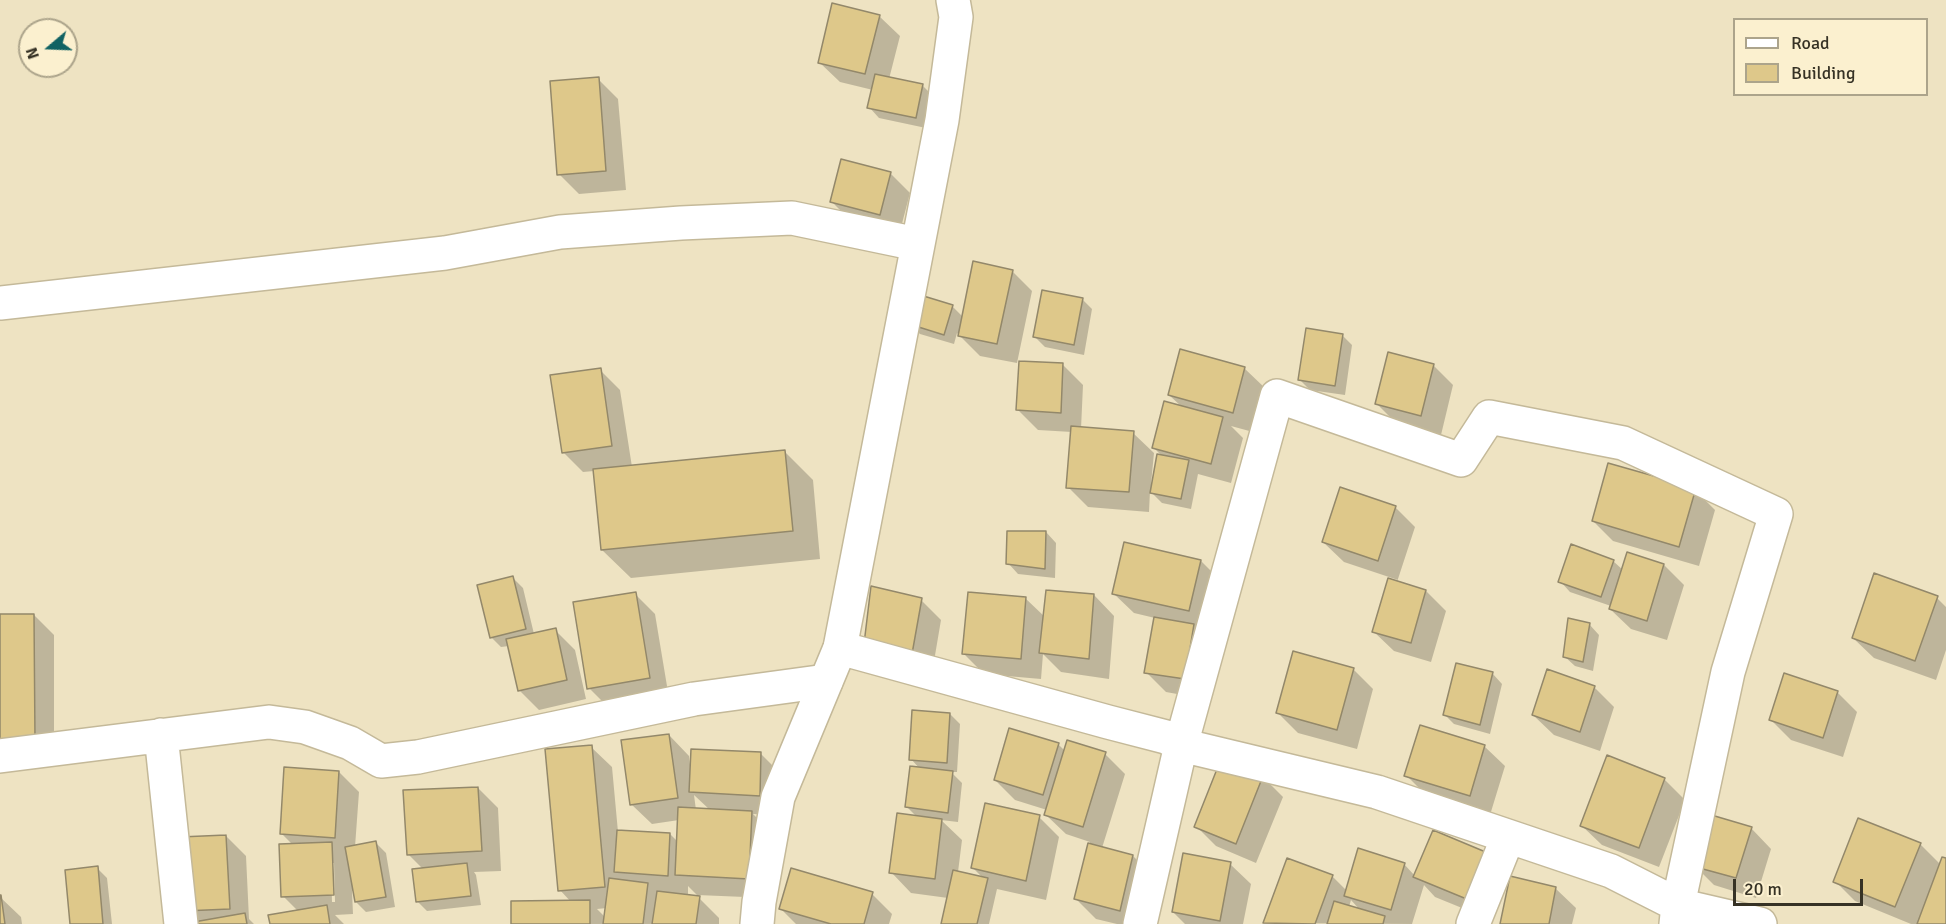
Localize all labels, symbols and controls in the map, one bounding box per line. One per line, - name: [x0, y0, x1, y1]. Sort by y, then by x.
- north arrow: [18, 18, 78, 78]
- legend: [1733, 18, 1928, 96]
- text: Road: [1791, 32, 1830, 54]
- text: N: [22, 45, 44, 62]
- text: Building: [1791, 62, 1855, 84]
- scale bar: [1736, 867, 1866, 905]
- text: 20 m: [1744, 878, 1782, 900]

